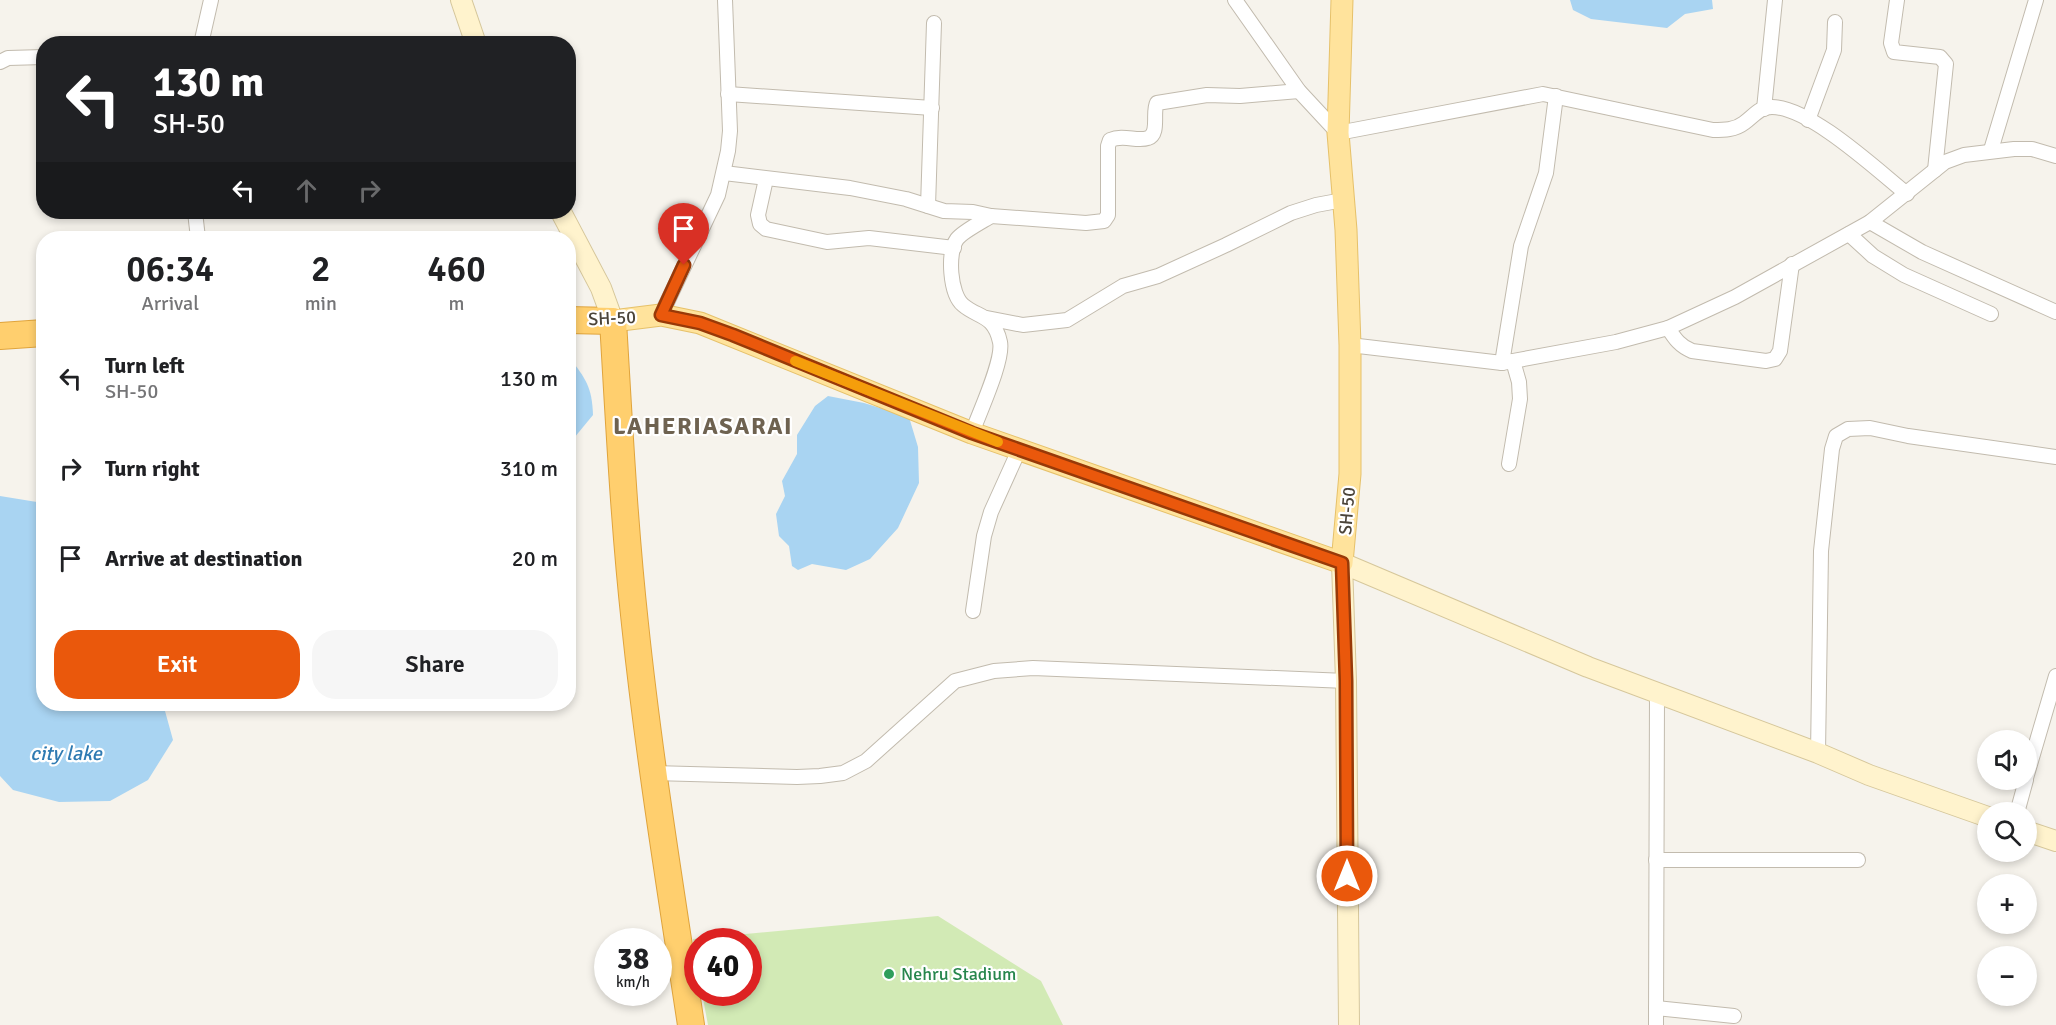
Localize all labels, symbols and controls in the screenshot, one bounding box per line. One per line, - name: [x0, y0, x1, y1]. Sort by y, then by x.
- text: 130 m: [153, 57, 264, 108]
- icon: left: [54, 60, 132, 138]
- text: SH-50: [153, 108, 225, 141]
- icon: left: [227, 174, 260, 207]
- icon: ahead: [290, 174, 323, 207]
- icon: right: [353, 174, 386, 207]
- pin: [658, 203, 709, 265]
- icon: arrive: [667, 212, 700, 245]
- text: 06:34: [126, 247, 214, 292]
- text: 2: [311, 247, 331, 292]
- text: 460: [427, 247, 486, 292]
- text: Arrival: [142, 291, 199, 316]
- text: min: [305, 291, 337, 316]
- text: m: [448, 291, 464, 316]
- street label: SH-50: [588, 306, 636, 330]
- text: Turn left: [105, 352, 185, 379]
- icon: left: [54, 362, 87, 395]
- text: 130 m: [500, 365, 558, 392]
- text: SH-50: [105, 379, 158, 404]
- district label: LAHERIASARAI: [613, 411, 793, 441]
- icon: right: [54, 452, 87, 485]
- text: Turn right: [105, 455, 200, 482]
- text: 310 m: [500, 455, 558, 482]
- street label: SH-50: [1334, 486, 1360, 536]
- icon: arrive: [54, 542, 87, 575]
- text: Arrive at destination: [105, 545, 302, 572]
- text: 20 m: [512, 545, 558, 572]
- button: Exit: [54, 630, 300, 699]
- button: Share: [312, 630, 558, 699]
- map controls: [1977, 730, 2037, 1006]
- button: sound: [1977, 730, 2037, 790]
- water label: city lake: [30, 741, 103, 766]
- button: search: [1977, 802, 2037, 862]
- position arrow: [1315, 844, 1379, 908]
- button: +: [1977, 874, 2037, 934]
- speed limit sign: 40: [684, 928, 762, 1006]
- text: 38: [617, 941, 649, 978]
- button: −: [1977, 946, 2037, 1006]
- place label: Nehru Stadium: [901, 963, 1016, 985]
- marker: Nehru Stadium: [882, 967, 896, 981]
- text: km/h: [616, 973, 650, 991]

